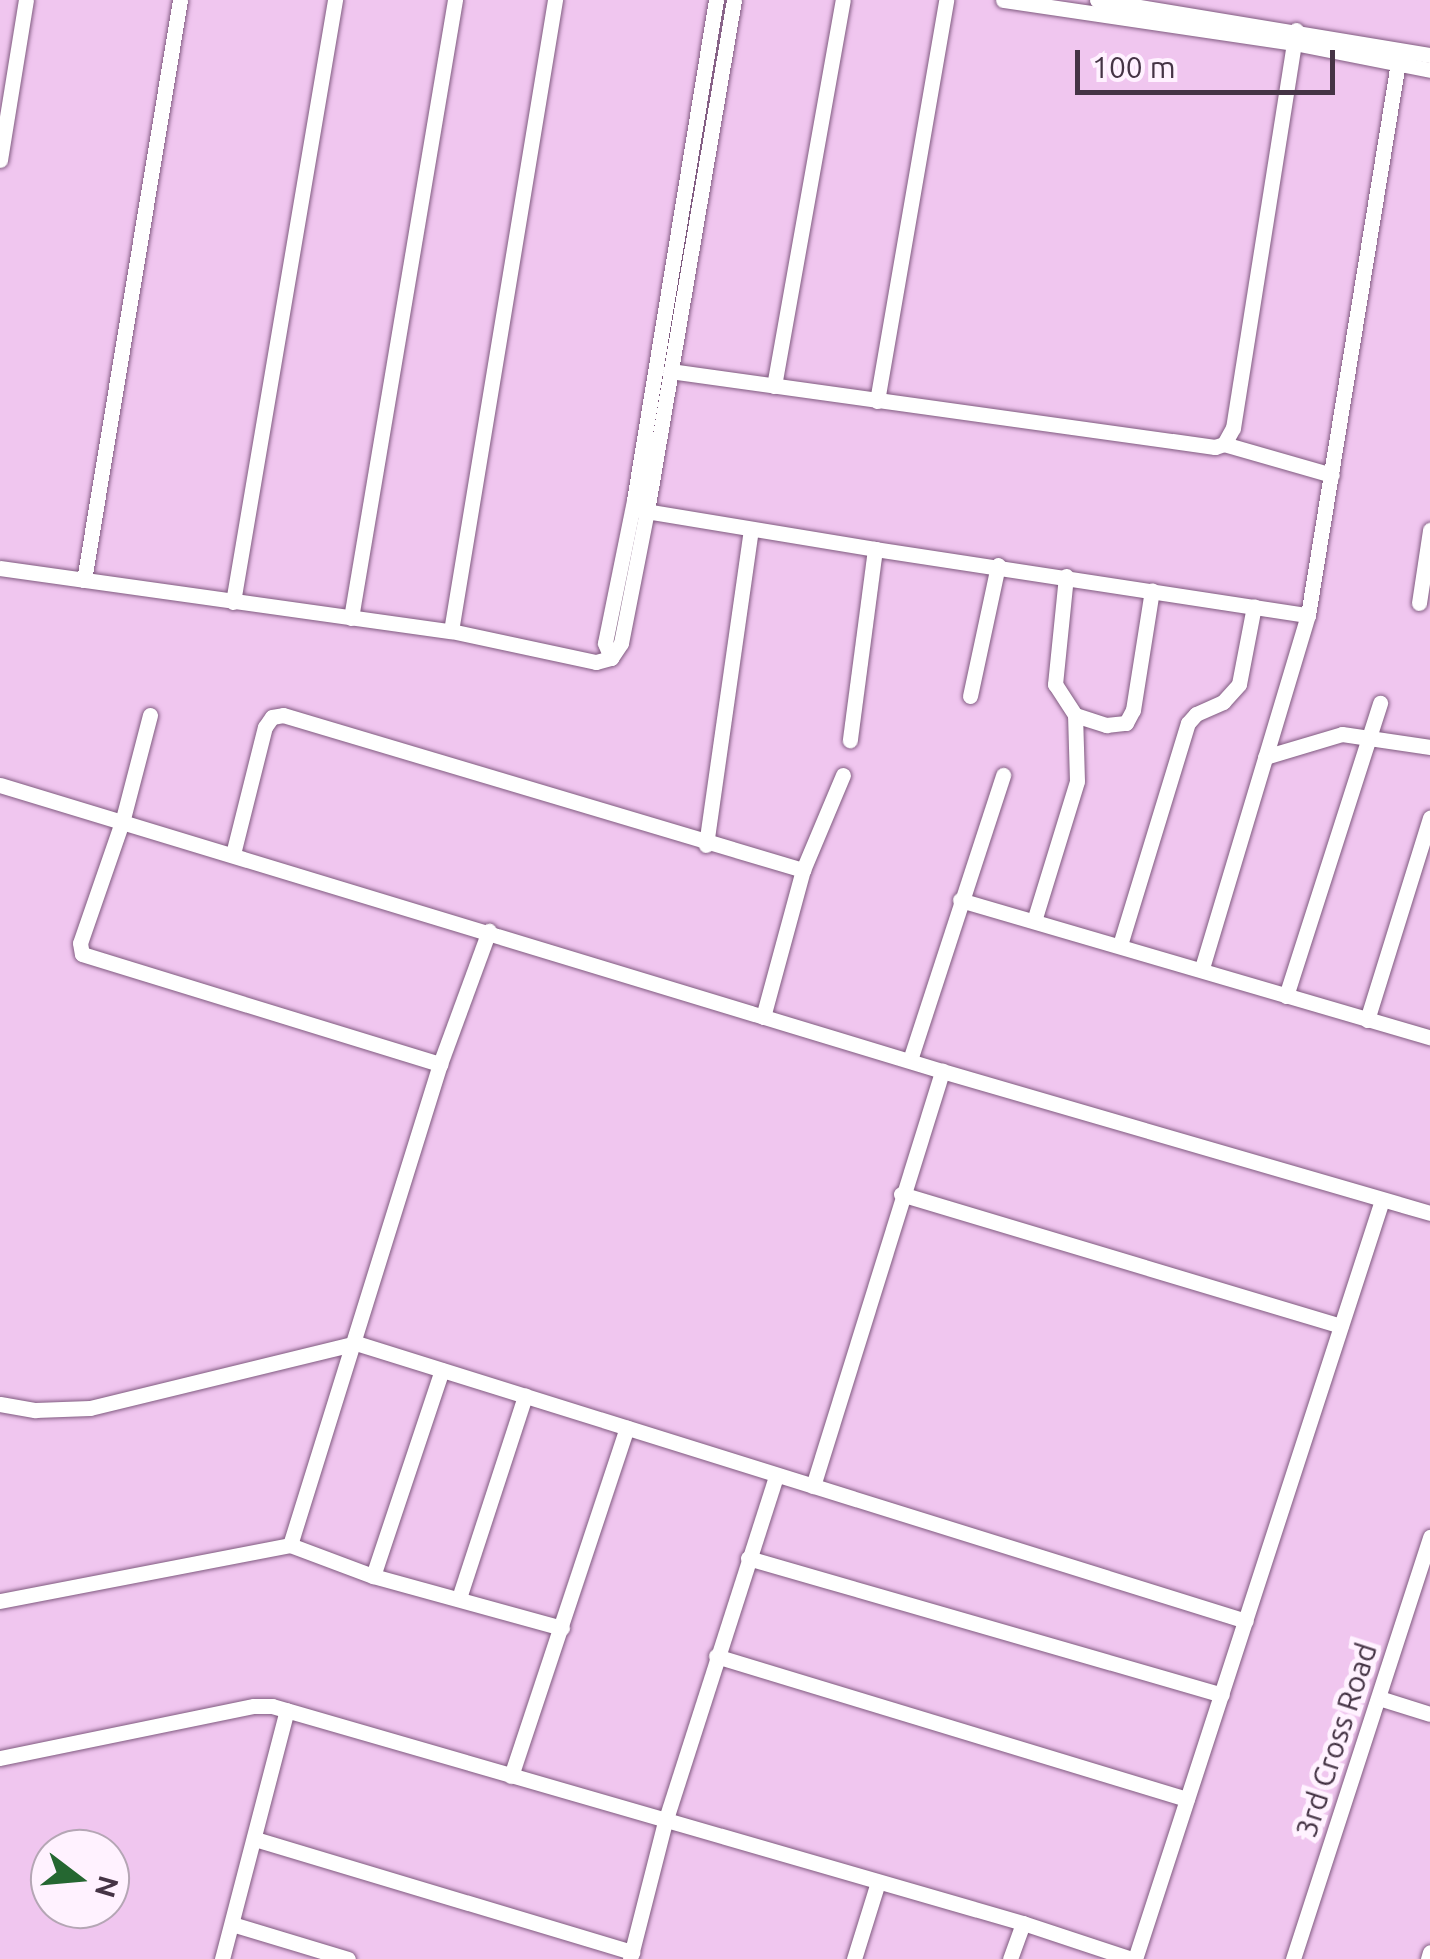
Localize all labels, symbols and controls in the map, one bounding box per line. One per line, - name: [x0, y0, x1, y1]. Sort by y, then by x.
- scale bar: [1080, 30, 1340, 92]
- text: 100 m: [1092, 50, 1176, 84]
- street label: 3rd Cross Road: [1288, 1638, 1384, 1842]
- north arrow: [30, 1829, 130, 1929]
- text: N: [90, 1873, 125, 1901]

